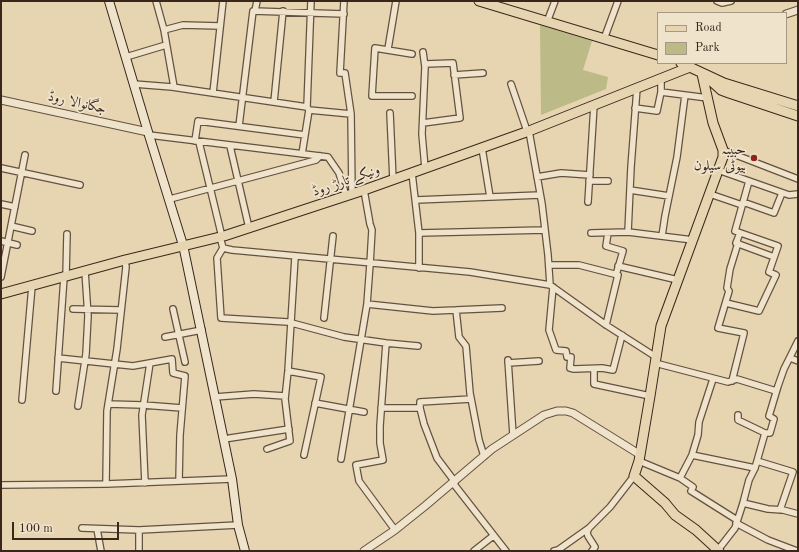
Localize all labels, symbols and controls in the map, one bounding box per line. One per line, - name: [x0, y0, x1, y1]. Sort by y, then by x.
- legend: [657, 12, 787, 64]
- text: Road: [695, 22, 722, 34]
- text: Park: [695, 42, 720, 54]
- street label: جگانوالا روڈ: [46, 88, 108, 118]
- place label: حبیبہ بیوٹی سیلون: [694, 142, 746, 174]
- marker: حبیبہ بیوٹی سیلون: [749, 153, 759, 163]
- street label: ونیکے تارڑ روڈ: [310, 162, 382, 200]
- scale bar: [14, 514, 121, 540]
- text: 100 m: [19, 523, 53, 535]

